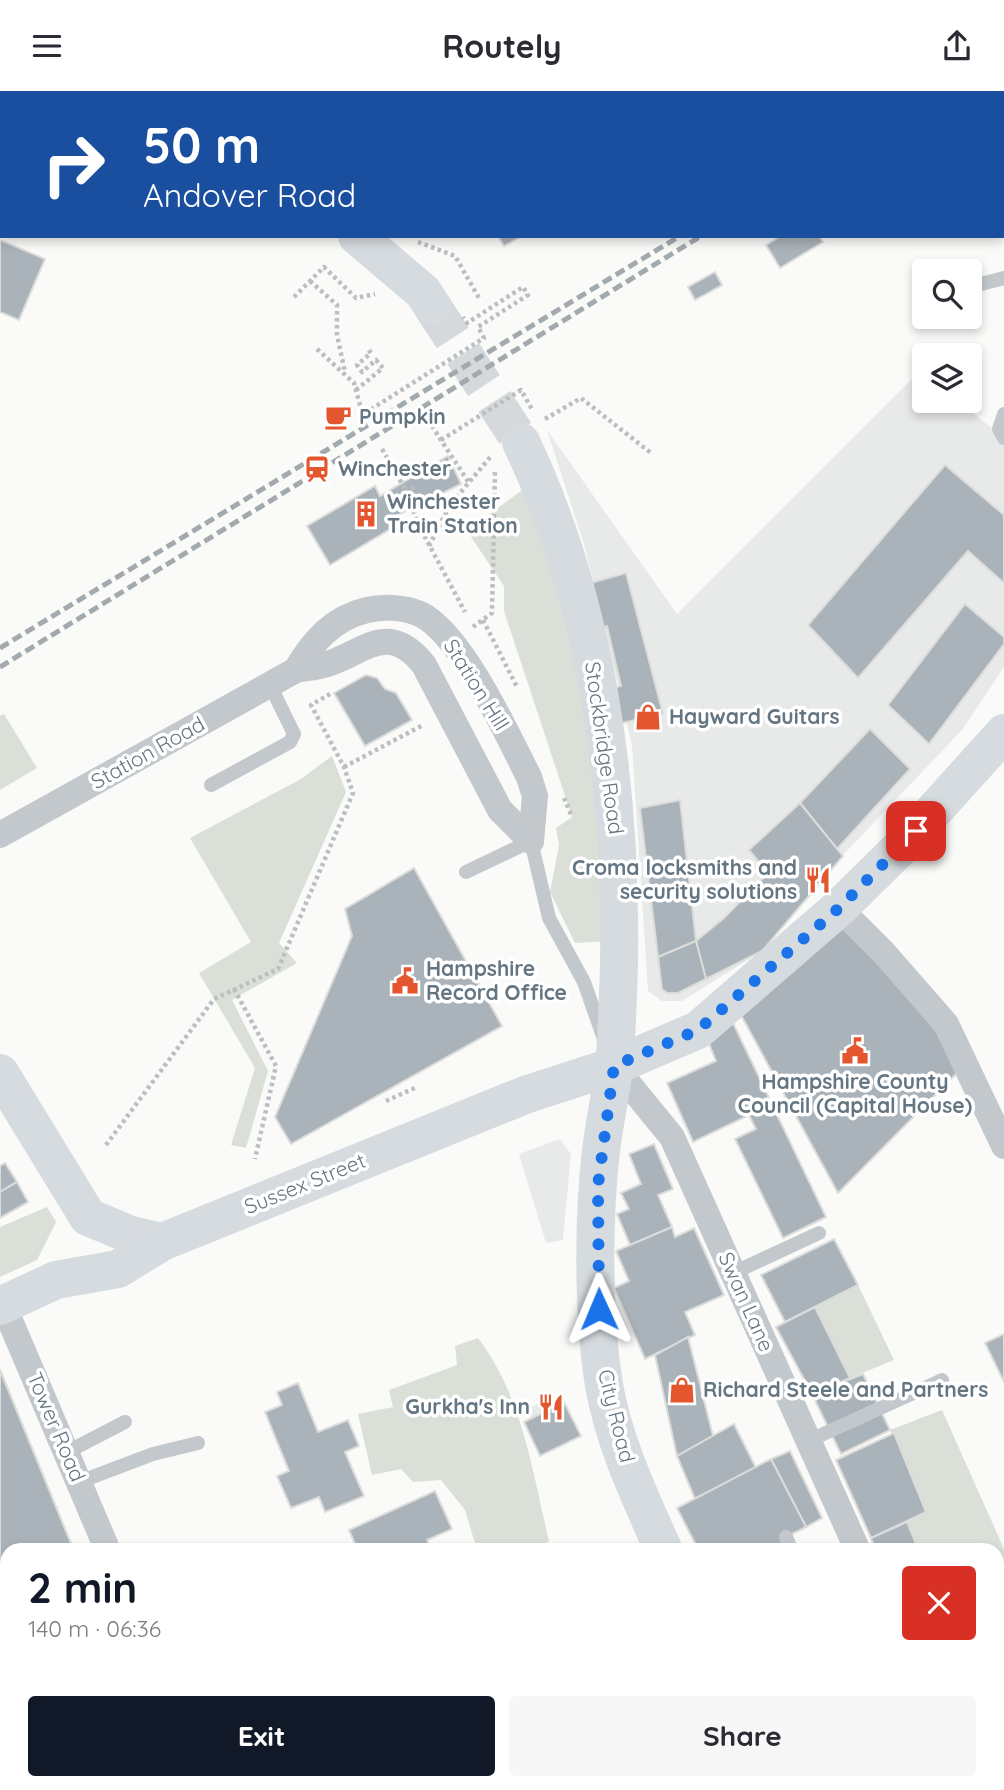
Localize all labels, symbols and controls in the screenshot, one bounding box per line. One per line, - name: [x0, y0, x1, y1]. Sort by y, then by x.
- text: Routely: [442, 26, 562, 66]
- icon: menu: [28, 27, 66, 65]
- icon: share: [938, 27, 976, 65]
- text: 50 m: [143, 114, 260, 175]
- icon: right: [28, 119, 119, 210]
- text: Andover Road: [143, 175, 356, 215]
- map controls: [912, 259, 982, 413]
- button: search: [912, 259, 982, 329]
- button: layers: [912, 343, 982, 413]
- cafe icon: Pumpkin: [323, 402, 353, 432]
- place label: Pumpkin: [359, 403, 446, 429]
- station icon: Winchester: [302, 454, 332, 484]
- place label: Winchester: [338, 455, 451, 481]
- place label: Winchester Train Station: [387, 488, 518, 538]
- building icon: Winchester Train Station: [351, 499, 381, 529]
- street label: Station Hill: [439, 634, 515, 735]
- street label: Stockbridge Road: [580, 660, 630, 836]
- shop icon: Hayward Guitars: [633, 702, 663, 732]
- place label: Hayward Guitars: [669, 703, 840, 729]
- street label: Station Road: [86, 710, 209, 794]
- pin: [886, 801, 946, 861]
- icon: arrive: [897, 812, 935, 850]
- place label: Croma locksmiths and security solutions: [572, 854, 797, 904]
- restaurant icon: Croma locksmiths and security solutions: [803, 865, 833, 895]
- place label: Hampshire Record Office: [426, 955, 567, 1005]
- public building icon: Hampshire Record Office: [390, 966, 420, 996]
- public building icon: Hampshire County Council (Capital House): [840, 1036, 870, 1066]
- place label: Hampshire County Council (Capital House): [738, 1068, 972, 1118]
- street label: Sussex Street: [240, 1147, 369, 1219]
- street label: Swan Lane: [713, 1248, 780, 1355]
- position arrow: [562, 1272, 636, 1346]
- street label: City Road: [593, 1366, 641, 1465]
- street label: Tower Road: [22, 1368, 92, 1485]
- shop icon: Richard Steele and Partners: [667, 1375, 697, 1405]
- place label: Richard Steele and Partners: [703, 1376, 988, 1402]
- restaurant icon: Gurkha's Inn: [536, 1392, 566, 1422]
- place label: Gurkha's Inn: [405, 1393, 530, 1419]
- text: 2 min: [28, 1561, 137, 1614]
- button: close: [902, 1566, 976, 1640]
- text: 140 m · 06:36: [28, 1614, 161, 1643]
- button: Exit: [28, 1696, 495, 1776]
- button: Share: [509, 1696, 976, 1776]

